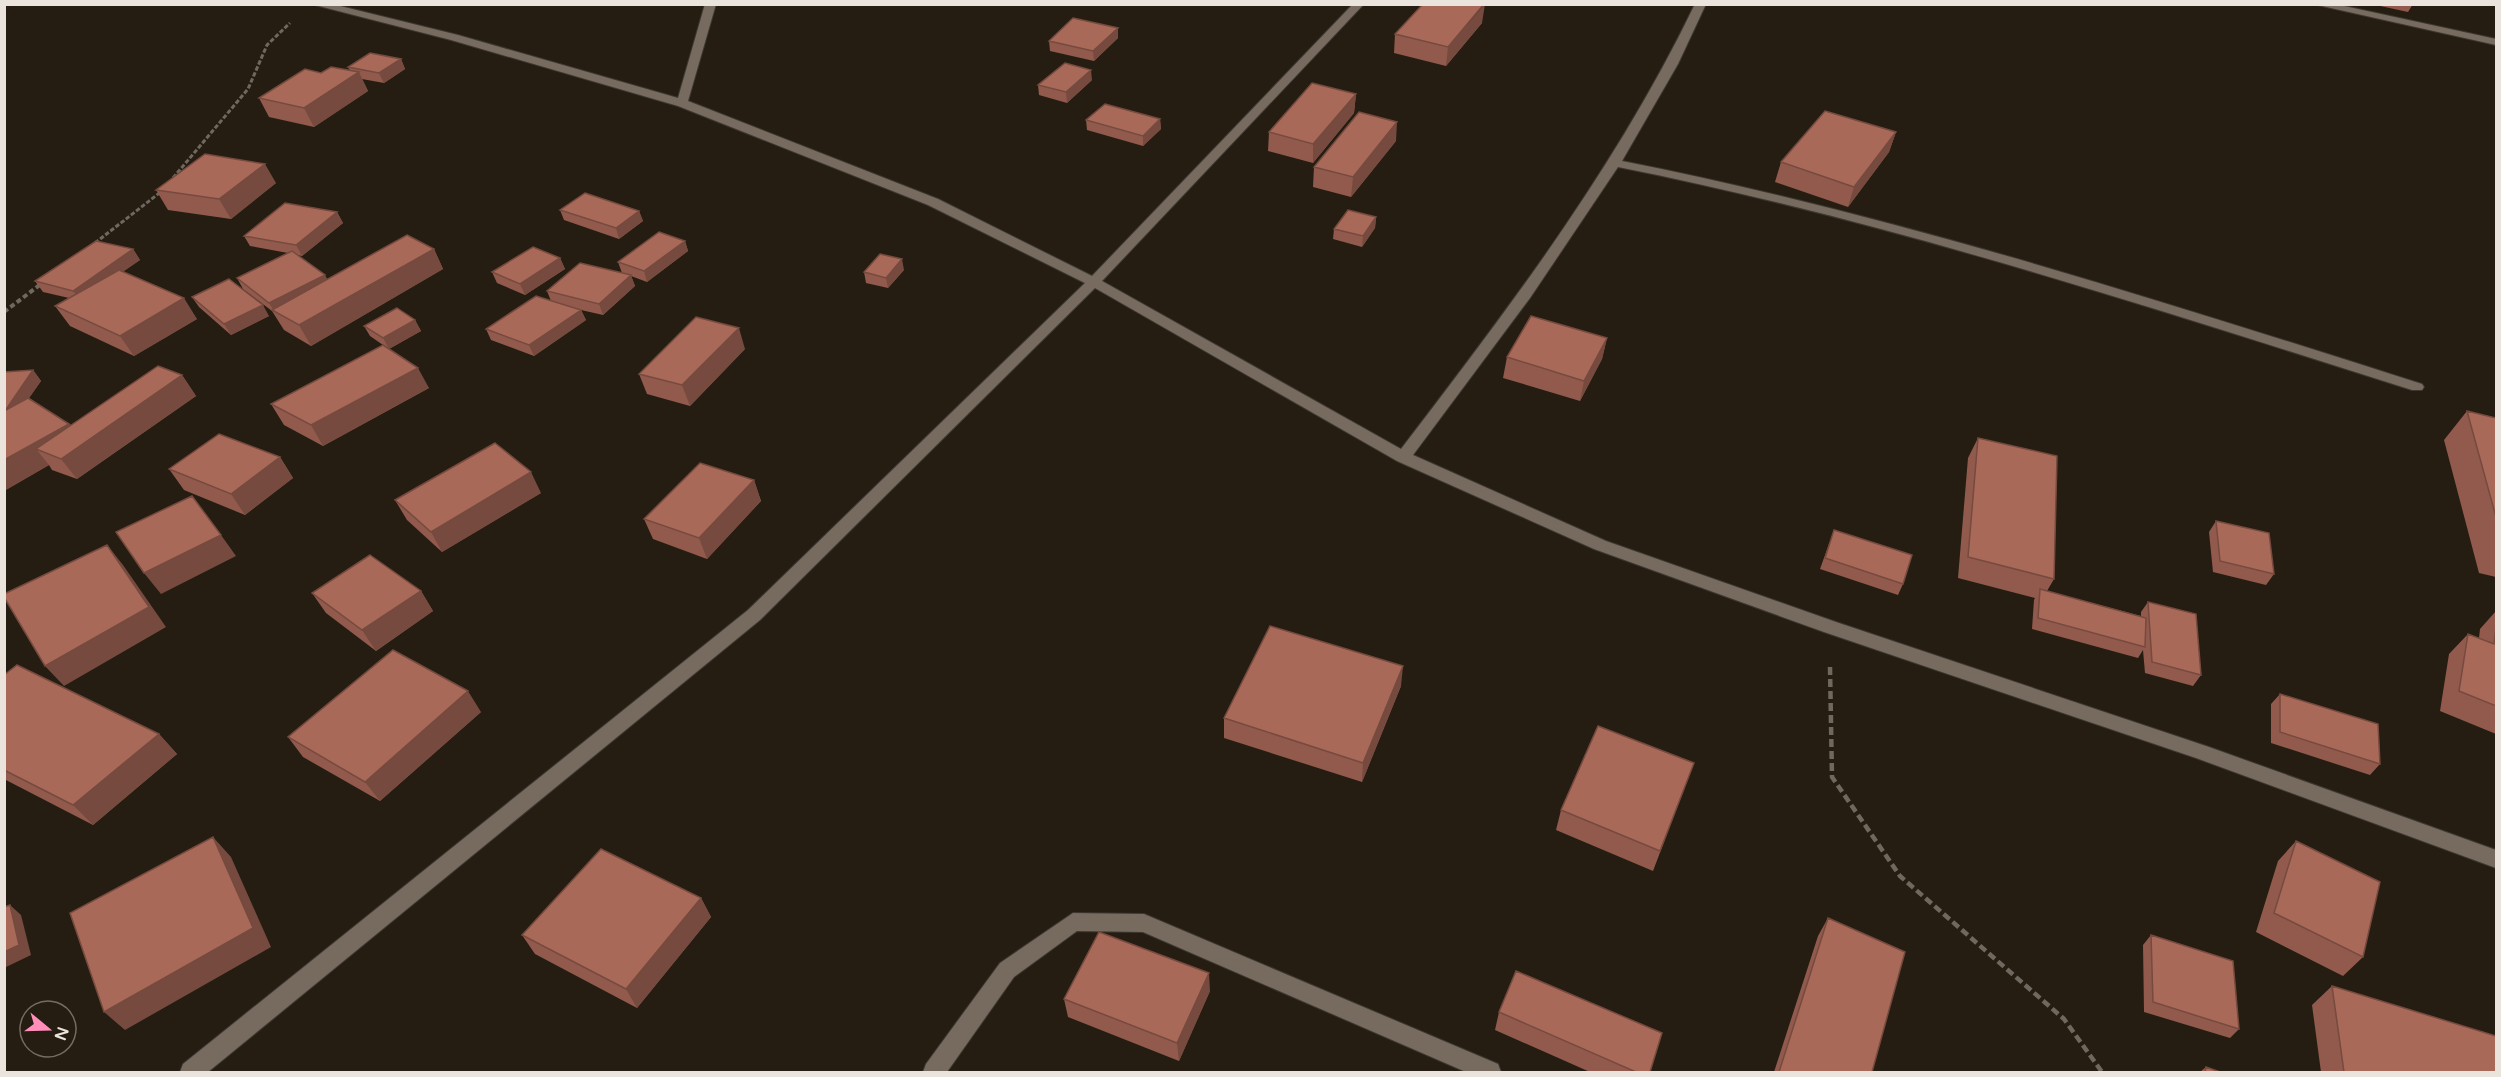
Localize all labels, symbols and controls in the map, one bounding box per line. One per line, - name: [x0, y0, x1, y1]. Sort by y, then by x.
- north arrow: [18, 999, 78, 1059]
- text: N: [50, 1024, 73, 1043]

